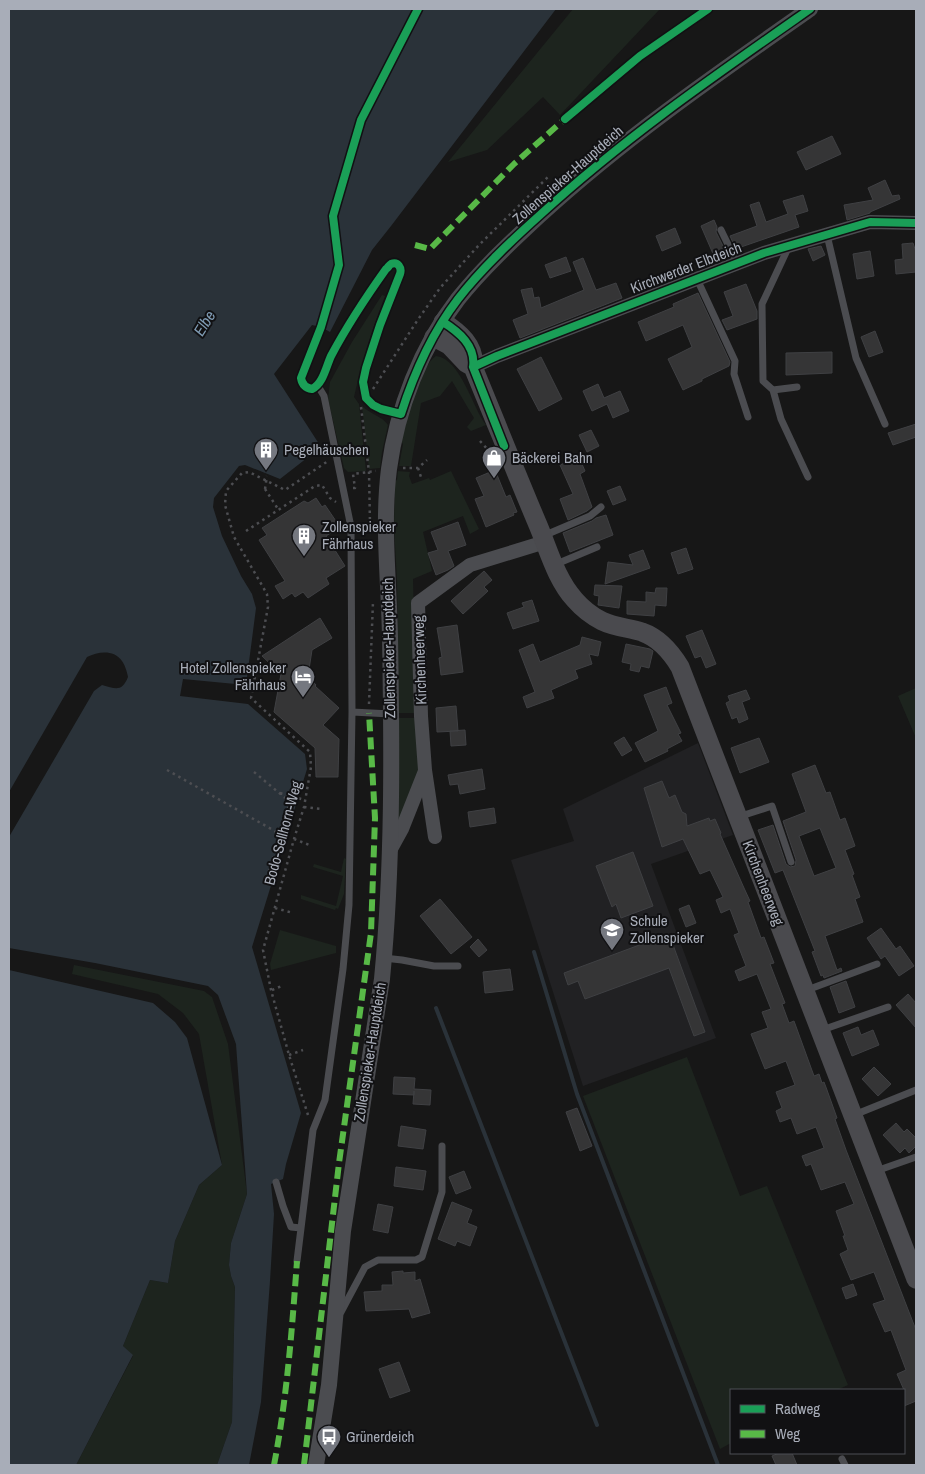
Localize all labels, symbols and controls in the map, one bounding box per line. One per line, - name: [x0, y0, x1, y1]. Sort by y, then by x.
- street label: Zollenspieker-Hauptdeich: [508, 120, 628, 229]
- street label: Kirchwerder Elbdeich: [627, 237, 744, 298]
- water label: Elbe: [188, 306, 220, 340]
- building icon: Pegelhäuschen: [253, 437, 279, 471]
- place label: Pegelhäuschen: [284, 439, 369, 460]
- shop icon: Bäckerei Bahn: [481, 445, 507, 479]
- place label: Bäckerei Bahn: [512, 447, 593, 468]
- place label: Zollenspieker Fährhaus: [322, 516, 396, 554]
- building icon: Zollenspieker Fährhaus: [291, 523, 317, 557]
- street label: Zollenspieker-Hauptdeich: [377, 577, 400, 719]
- street label: Kirchenheerweg: [407, 615, 432, 705]
- place label: Hotel Zollenspieker Fährhaus: [180, 657, 286, 695]
- hotel icon: Hotel Zollenspieker Fährhaus: [290, 664, 316, 698]
- street label: Bodo-Sellhorn-Weg: [259, 778, 307, 887]
- street label: Kirchenheerweg: [738, 837, 789, 929]
- place label: Schule Zollenspieker: [630, 910, 704, 948]
- school or university icon: Schule Zollenspieker: [599, 917, 625, 951]
- street label: Zollenspieker-Hauptdeich: [348, 981, 391, 1123]
- legend: [730, 1389, 905, 1454]
- text: Radweg: [775, 1398, 820, 1419]
- text: Weg: [775, 1423, 800, 1444]
- bus stop icon: Grünerdeich: [316, 1424, 342, 1458]
- place label: Grünerdeich: [346, 1426, 414, 1447]

